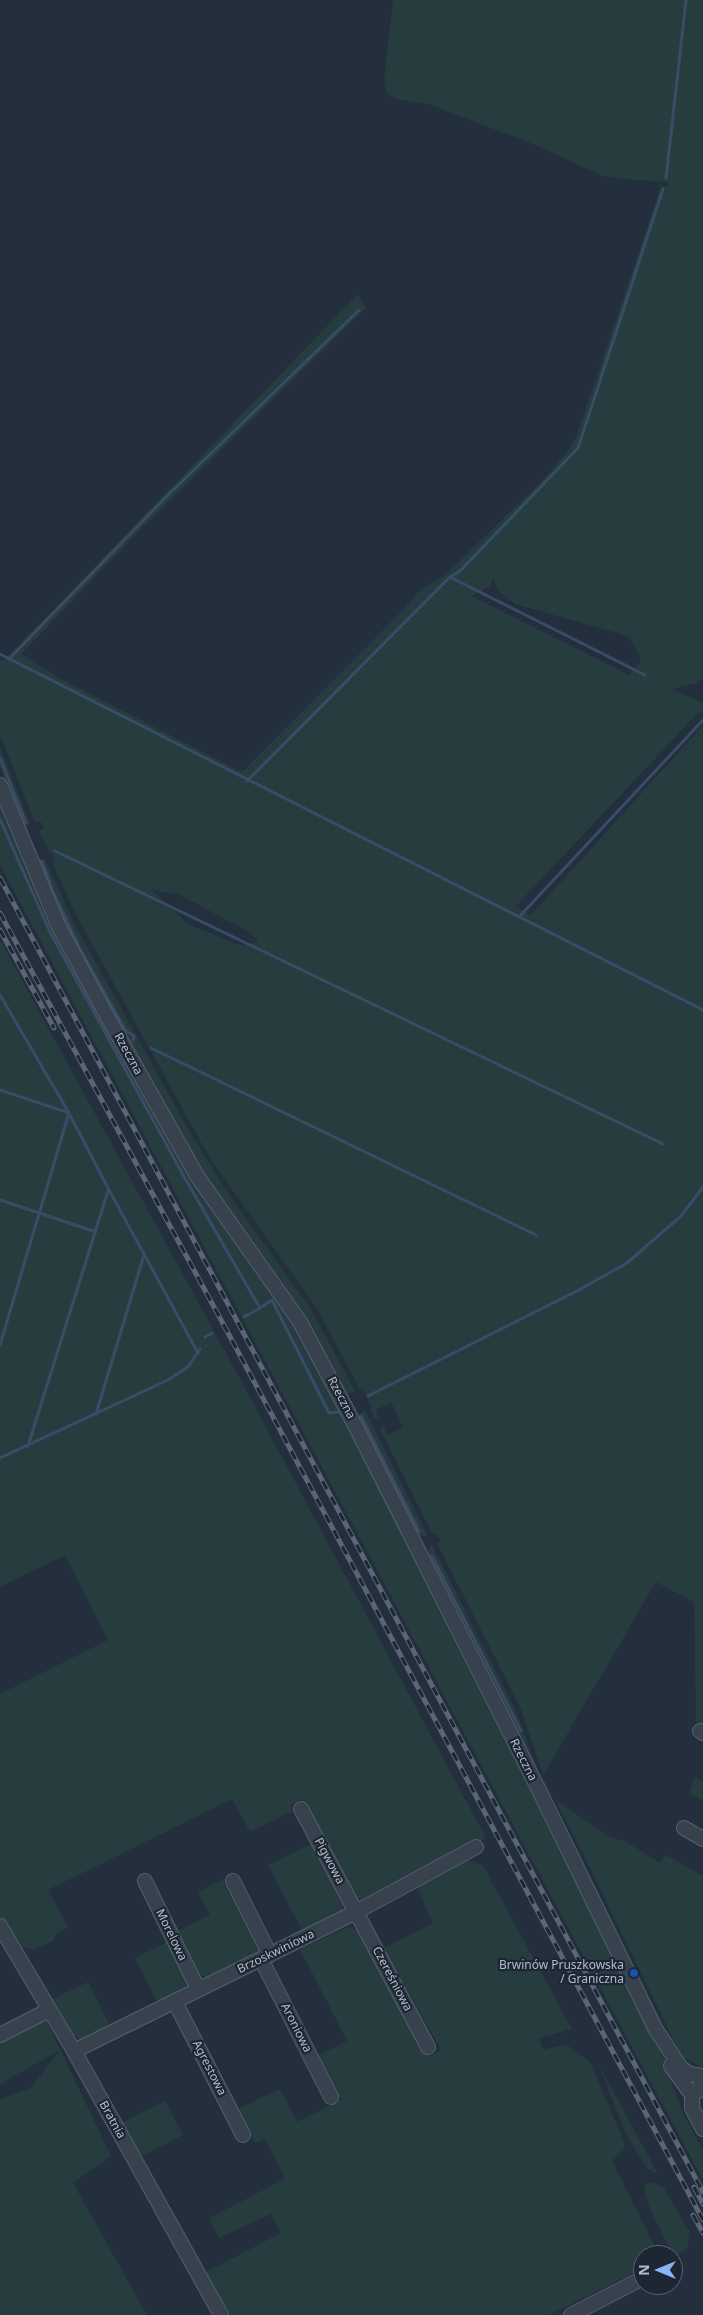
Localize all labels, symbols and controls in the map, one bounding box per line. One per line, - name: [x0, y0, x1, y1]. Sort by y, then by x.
- street label: Rzeczna: [111, 1031, 145, 1077]
- street label: Rzeczna: [324, 1375, 358, 1421]
- street label: Rzeczna: [506, 1736, 540, 1784]
- street label: Pigwowa: [311, 1835, 347, 1887]
- street label: Morelowa: [152, 1907, 190, 1963]
- street label: Brzoskwiniowa: [235, 1927, 317, 1977]
- street label: Czereśniowa: [369, 1944, 415, 2014]
- place label: Brwinów Pruszkowska / Graniczna: [499, 1959, 624, 1987]
- marker: Brwinów Pruszkowska / Graniczna: [628, 1967, 640, 1979]
- street label: Aroniowa: [277, 2001, 315, 2055]
- street label: Agrestowa: [189, 2038, 229, 2098]
- street label: Bratnia: [96, 2099, 128, 2141]
- north arrow: [633, 2245, 683, 2295]
- text: N: [634, 2264, 653, 2276]

